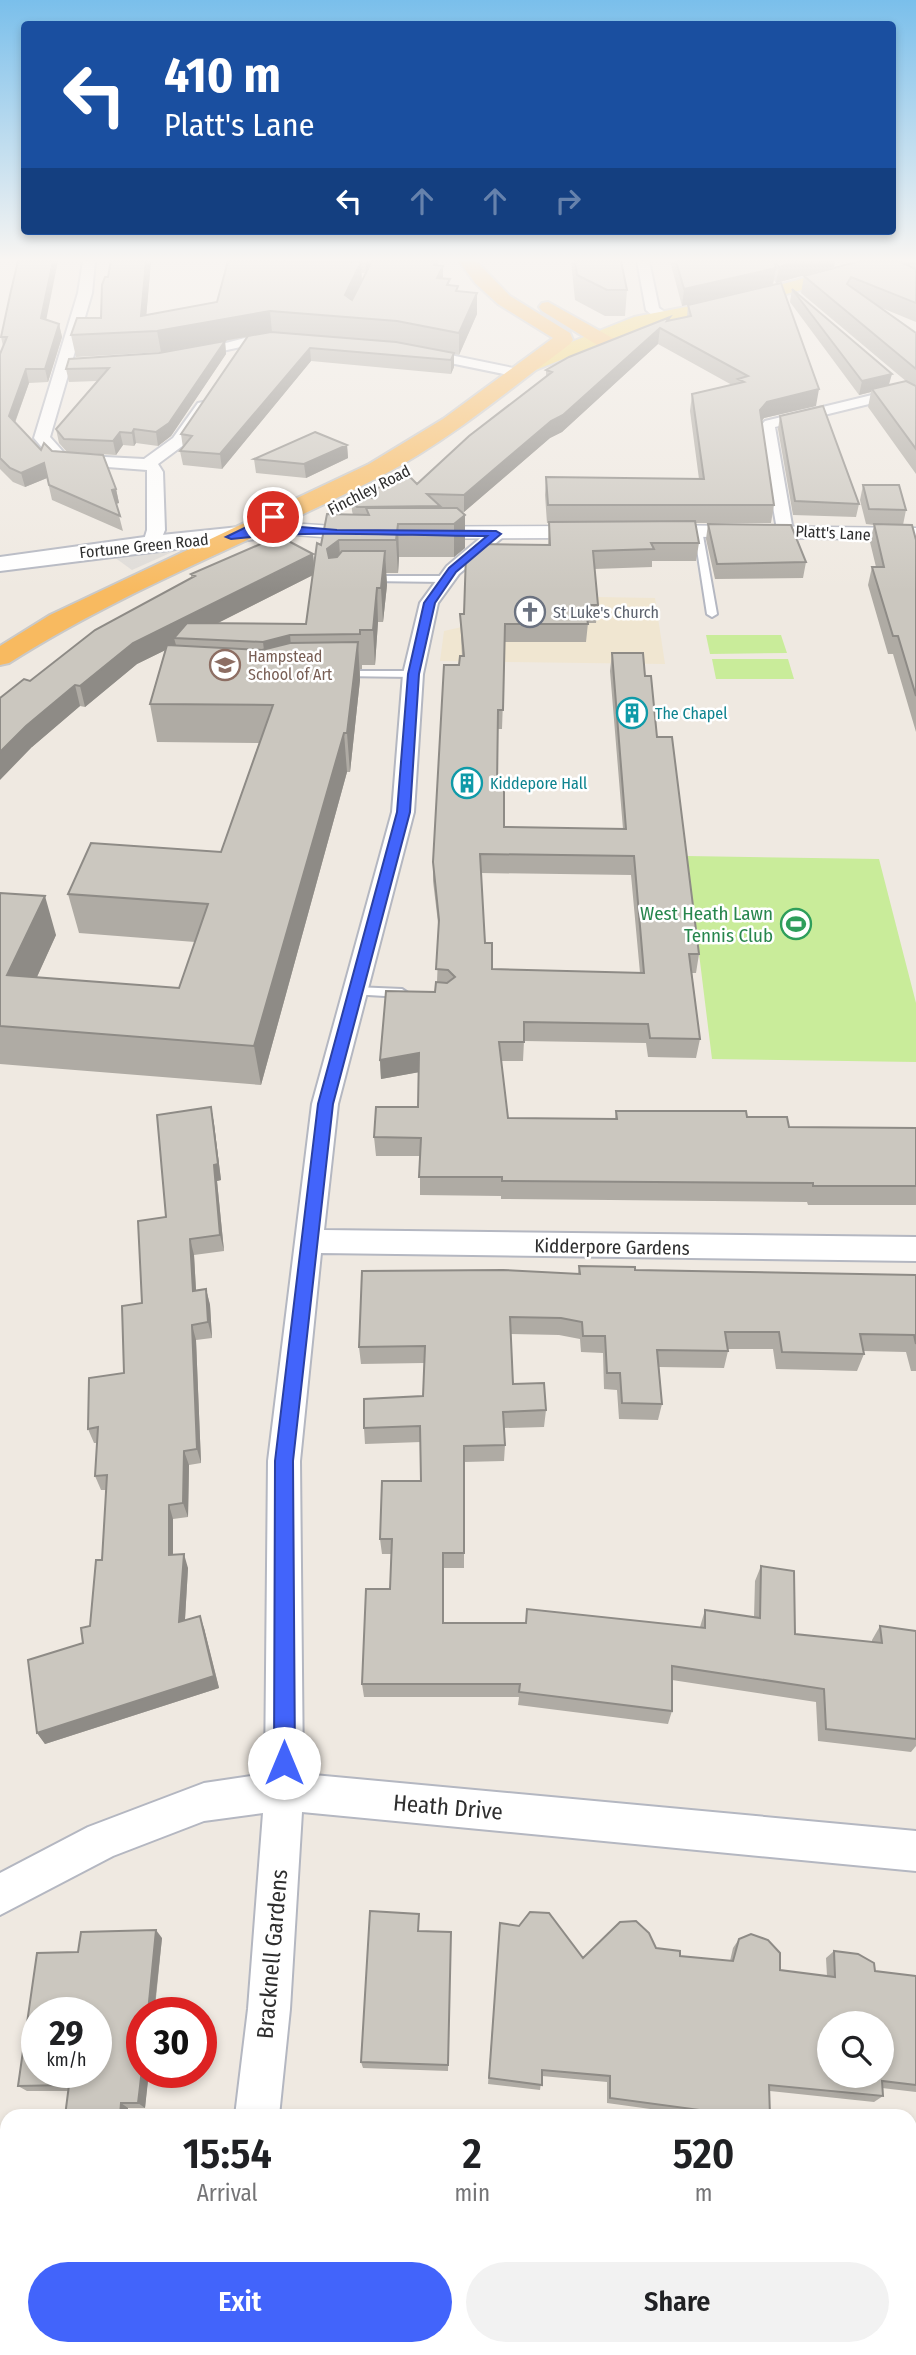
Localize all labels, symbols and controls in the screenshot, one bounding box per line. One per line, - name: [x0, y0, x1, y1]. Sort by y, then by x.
- text: 410 m: [164, 46, 281, 105]
- icon: left: [49, 49, 140, 140]
- text: Platt's Lane: [164, 106, 314, 144]
- icon: left: [330, 182, 368, 220]
- icon: ahead: [403, 182, 441, 220]
- icon: ahead: [476, 182, 514, 220]
- icon: right: [549, 182, 587, 220]
- street label: Finchley Road: [324, 461, 414, 519]
- pin: [243, 487, 303, 547]
- icon: arrive: [254, 498, 292, 536]
- street label: Platt's Lane: [795, 522, 871, 544]
- street label: Fortune Green Road: [79, 530, 209, 562]
- church icon: St Luke's Church: [513, 595, 547, 629]
- place label: St Luke's Church: [553, 603, 659, 622]
- place label: Hampstead School of Art: [248, 647, 333, 684]
- school or university icon: Hampstead School of Art: [208, 648, 242, 682]
- building icon: The Chapel: [615, 696, 649, 730]
- place label: The Chapel: [655, 704, 727, 723]
- building icon: Kiddepore Hall: [450, 766, 484, 800]
- place label: Kiddepore Hall: [490, 774, 587, 793]
- place label: West Heath Lawn Tennis Club: [640, 902, 773, 947]
- sports icon: West Heath Lawn Tennis Club: [779, 907, 813, 941]
- street label: Kidderpore Gardens: [534, 1234, 690, 1260]
- position arrow: [247, 1726, 321, 1800]
- street label: Heath Drive: [392, 1788, 504, 1826]
- street label: Bracknell Gardens: [251, 1868, 293, 2040]
- speed limit sign: 30: [126, 1997, 217, 2088]
- map controls: [817, 2011, 894, 2088]
- button: search: [817, 2011, 894, 2088]
- text: 29: [49, 2012, 84, 2054]
- text: km/h: [46, 2049, 87, 2071]
- text: 15:54: [183, 2129, 272, 2179]
- text: 2: [463, 2129, 482, 2179]
- text: 520: [673, 2129, 734, 2179]
- text: Arrival: [197, 2179, 258, 2207]
- text: min: [454, 2179, 490, 2207]
- text: m: [695, 2179, 712, 2207]
- button: Exit: [28, 2262, 452, 2342]
- button: Share: [466, 2262, 889, 2342]

